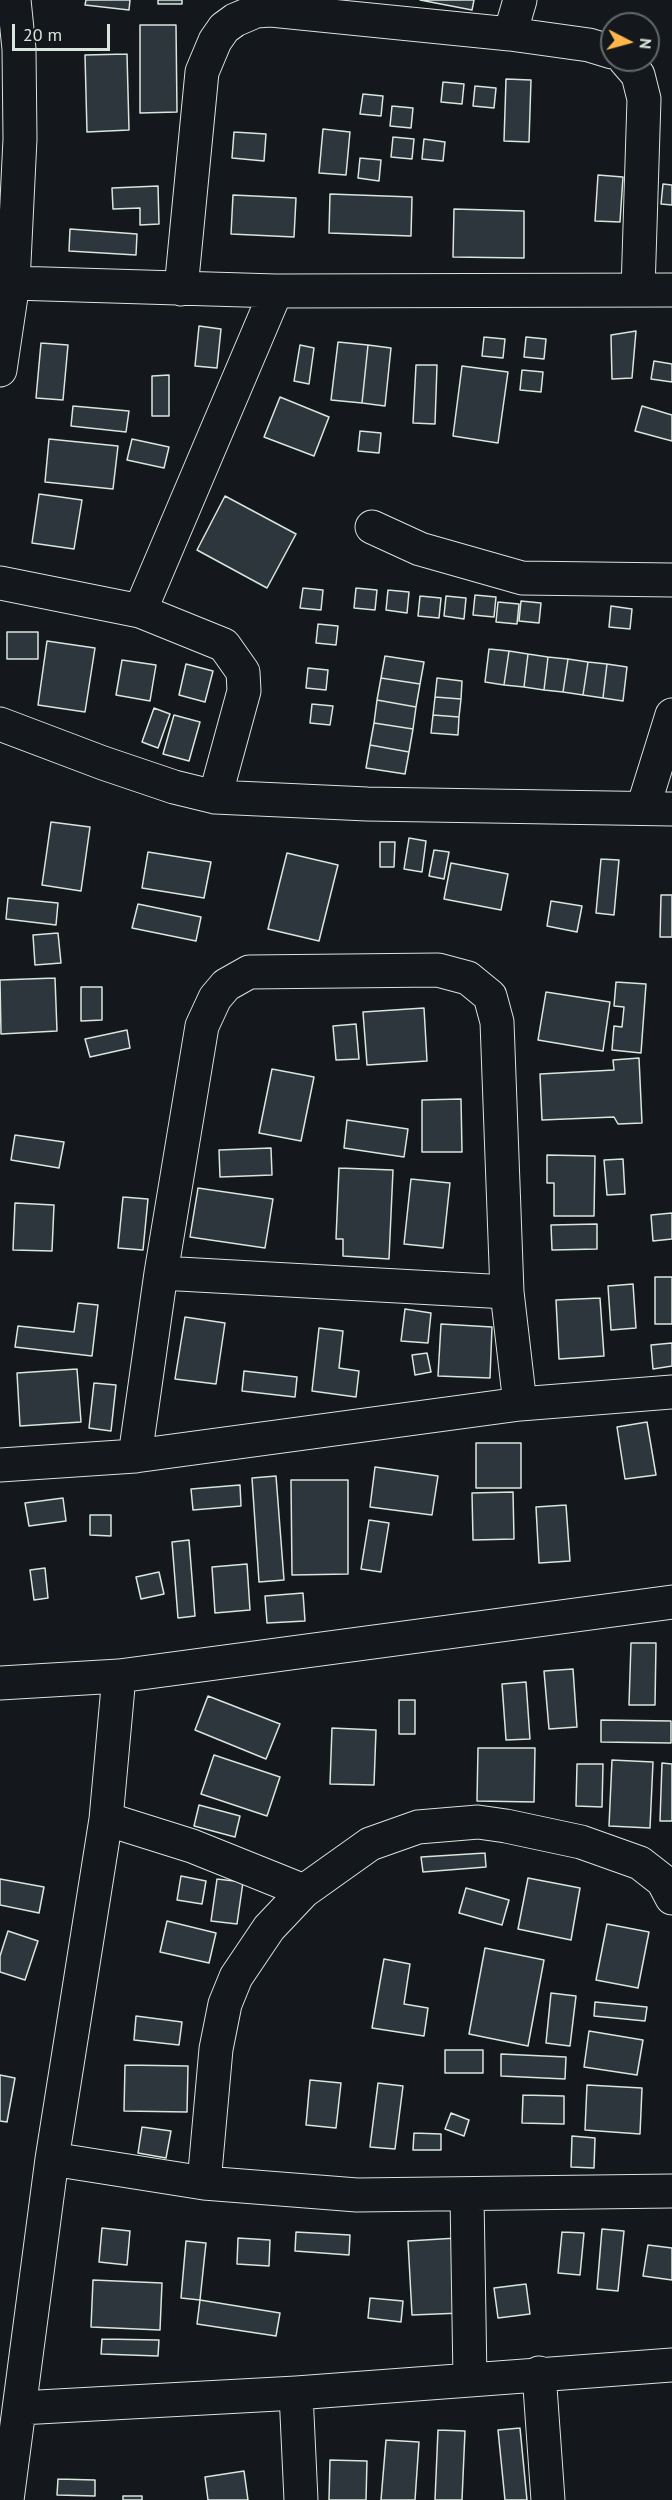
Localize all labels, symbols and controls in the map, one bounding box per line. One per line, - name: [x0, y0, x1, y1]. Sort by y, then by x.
- scale bar: [15, 12, 112, 50]
- north arrow: [600, 12, 660, 72]
- text: 20 m: [23, 23, 62, 46]
- text: N: [635, 37, 656, 50]

